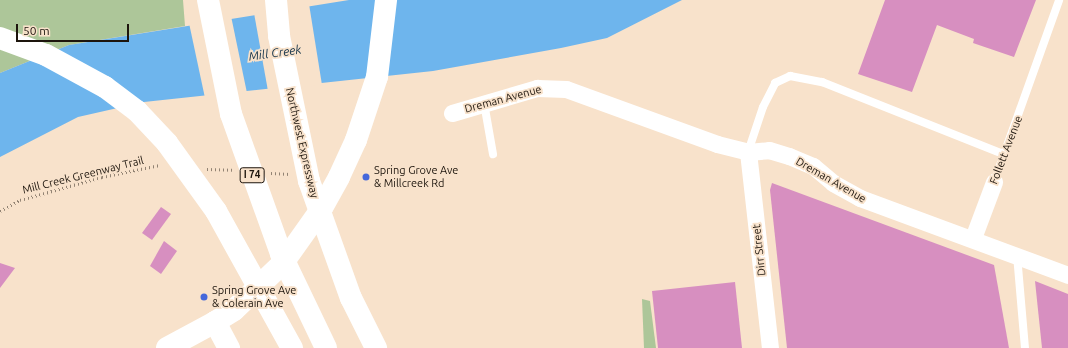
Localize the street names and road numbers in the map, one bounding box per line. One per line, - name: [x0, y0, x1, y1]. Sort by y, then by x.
- street label: Dreman Avenue: [463, 82, 543, 116]
- street label: Northwest Expressway: [283, 87, 321, 199]
- street label: Follett Avenue: [987, 114, 1025, 186]
- street label: Mill Creek Greenway Trail: [21, 154, 145, 196]
- street label: Dreman Avenue: [793, 155, 869, 205]
- road number: I 74: [239, 167, 265, 183]
- street label: Dirr Street: [750, 223, 768, 277]

